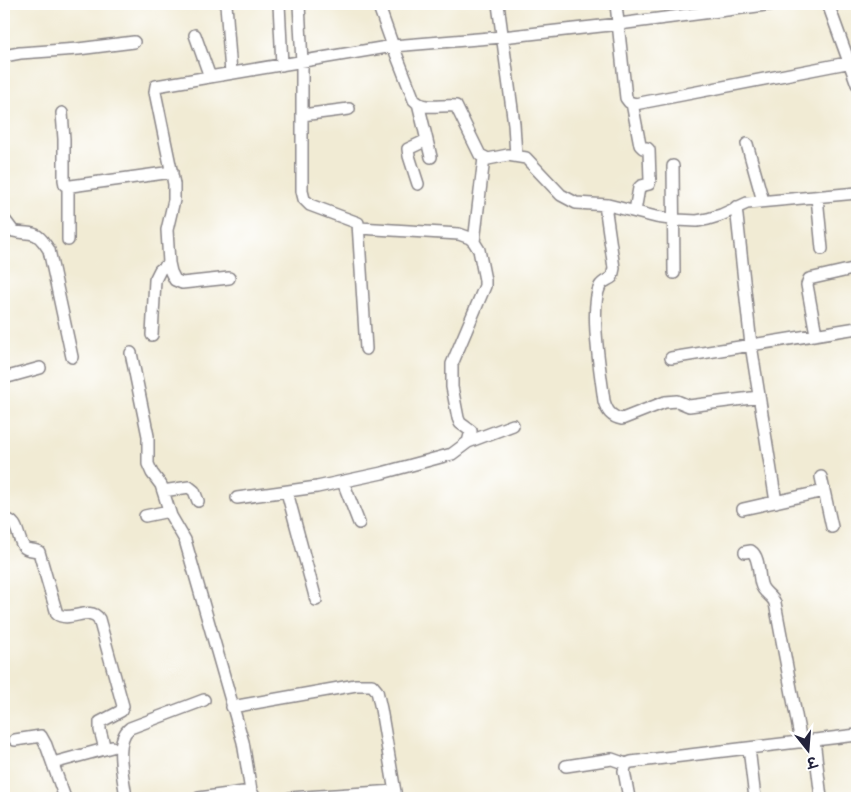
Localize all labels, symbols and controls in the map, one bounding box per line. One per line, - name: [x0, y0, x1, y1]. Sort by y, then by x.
- north arrow: [784, 724, 834, 774]
- text: उ: [803, 751, 821, 775]

